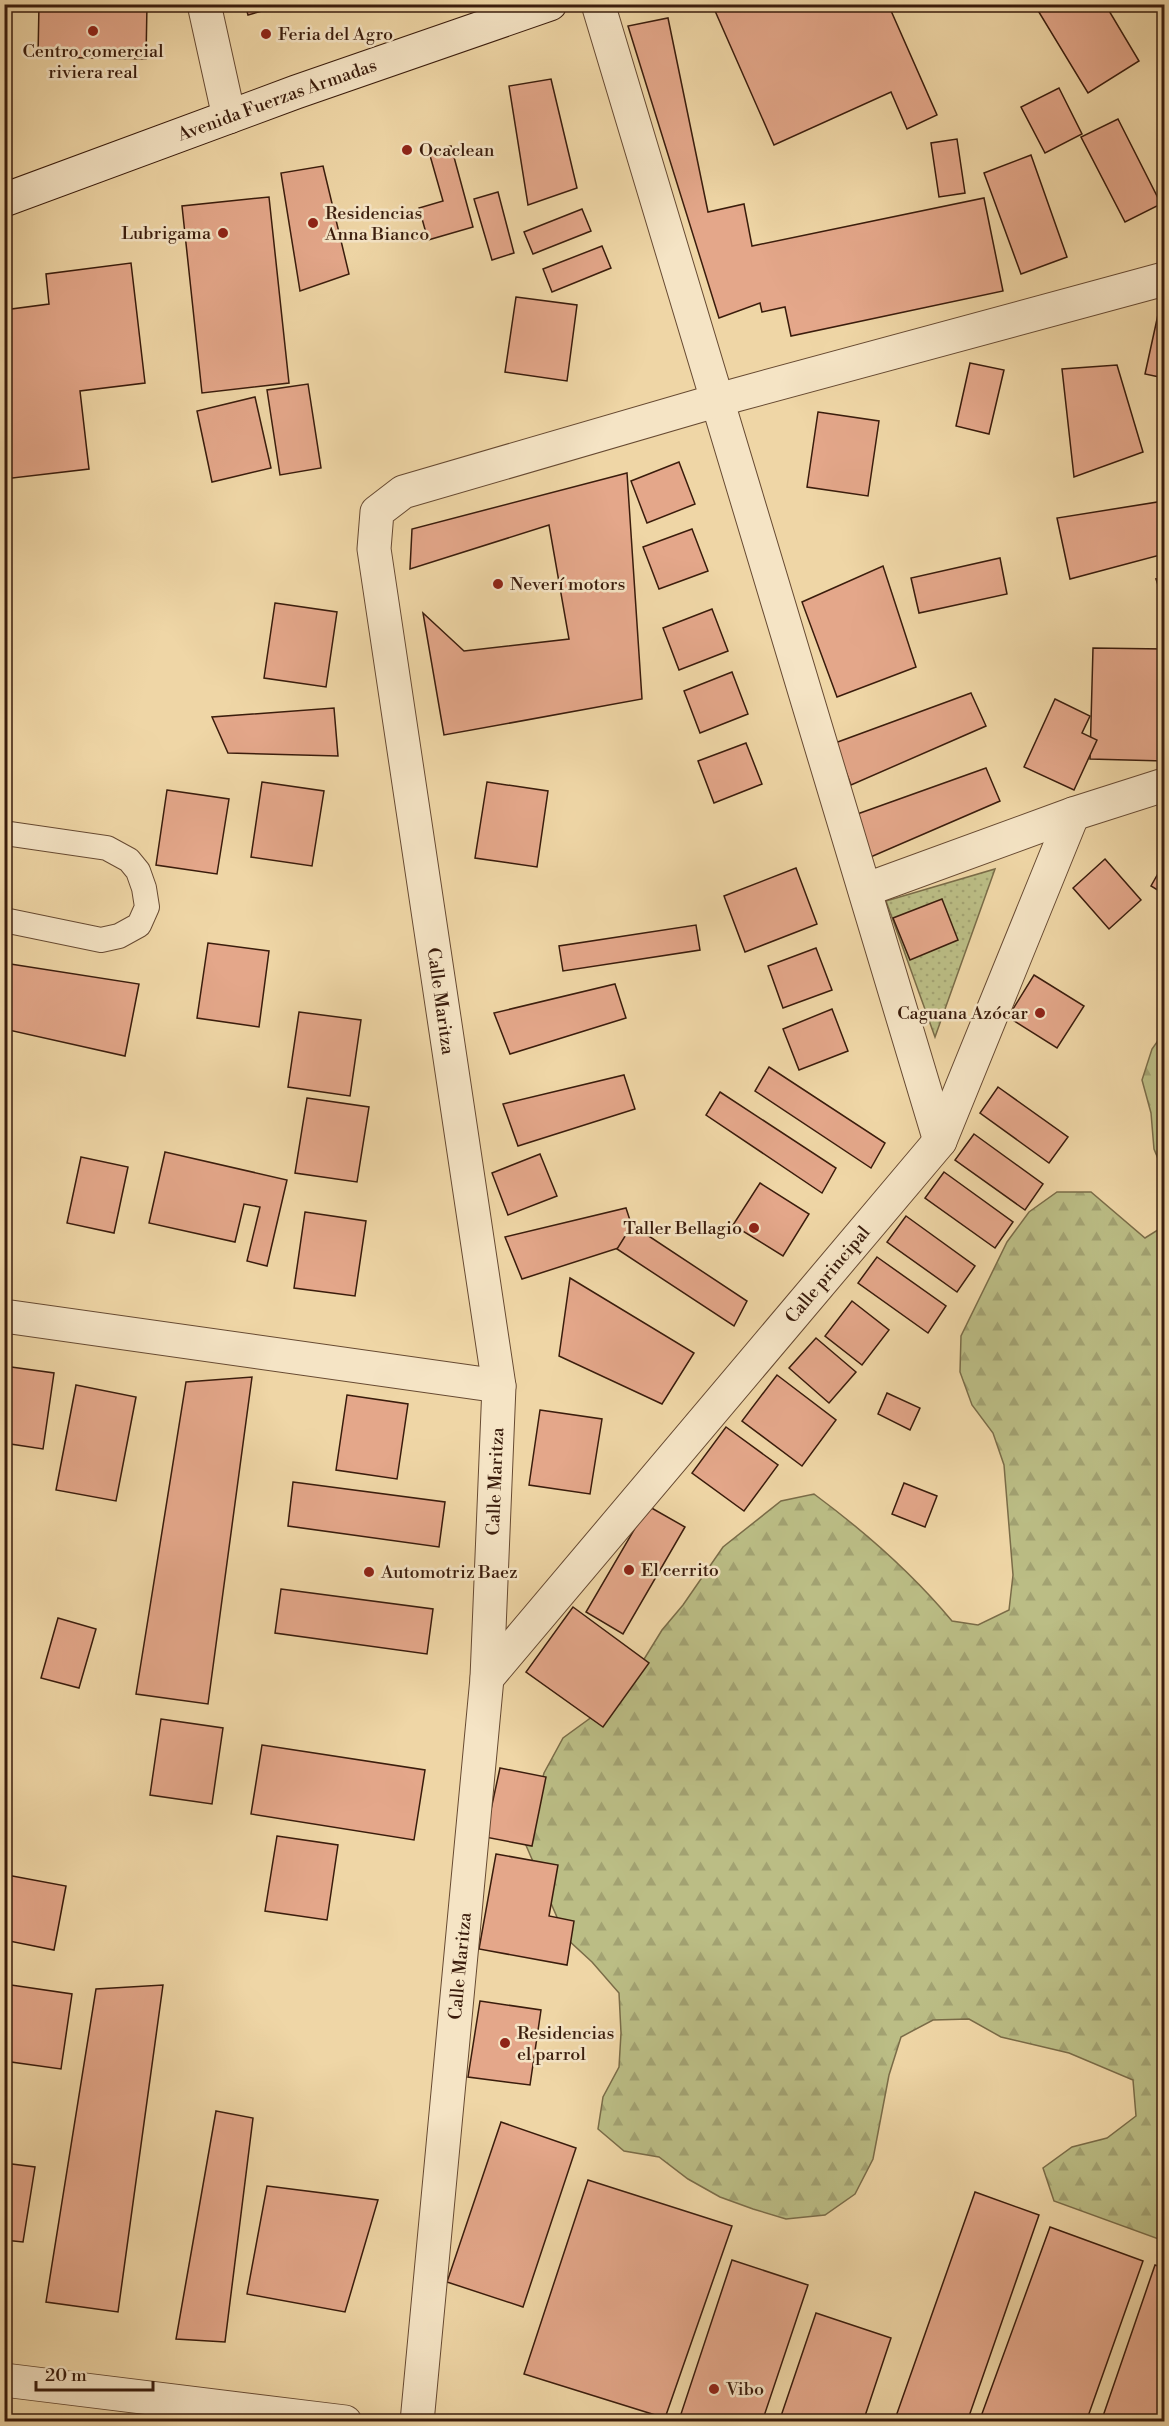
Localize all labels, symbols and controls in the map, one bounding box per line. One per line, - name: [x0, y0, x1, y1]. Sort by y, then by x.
- place label: Feria del Agro: [278, 23, 393, 46]
- marker: Centro comercial riviera real: [86, 24, 100, 38]
- marker: Feria del Agro: [259, 27, 273, 41]
- place label: Centro comercial riviera real: [22, 40, 164, 84]
- street label: Avenida Fuerzas Armadas: [174, 54, 380, 147]
- place label: Ocaclean: [419, 139, 495, 162]
- marker: Ocaclean: [400, 143, 414, 157]
- place label: Residencias Anna Bianco: [324, 202, 429, 246]
- marker: Residencias Anna Bianco: [306, 216, 320, 230]
- place label: Lubrigama: [121, 222, 212, 245]
- marker: Lubrigama: [216, 226, 230, 240]
- place label: Neverí motors: [510, 573, 626, 596]
- marker: Neverí motors: [491, 577, 505, 591]
- street label: Calle Maritza: [422, 946, 460, 1057]
- place label: Caguana Azócar: [897, 1002, 1028, 1025]
- marker: Caguana Azócar: [1033, 1006, 1047, 1020]
- place label: Taller Bellagio: [623, 1217, 742, 1240]
- marker: Taller Bellagio: [747, 1221, 761, 1235]
- street label: Calle principal: [780, 1221, 876, 1328]
- street label: Calle Maritza: [482, 1426, 509, 1536]
- place label: El cerrito: [641, 1559, 719, 1582]
- place label: Automotriz Baez: [380, 1561, 518, 1584]
- marker: El cerrito: [622, 1563, 636, 1577]
- marker: Automotriz Baez: [362, 1565, 376, 1579]
- street label: Calle Maritza: [444, 1910, 477, 2021]
- place label: Residencias el parrol: [517, 2022, 614, 2066]
- marker: Residencias el parrol: [498, 2036, 512, 2050]
- scale bar: [36, 2354, 153, 2392]
- text: 20 m: [45, 2364, 87, 2387]
- place label: Vibo: [725, 2378, 764, 2401]
- marker: Vibo: [707, 2382, 721, 2396]

